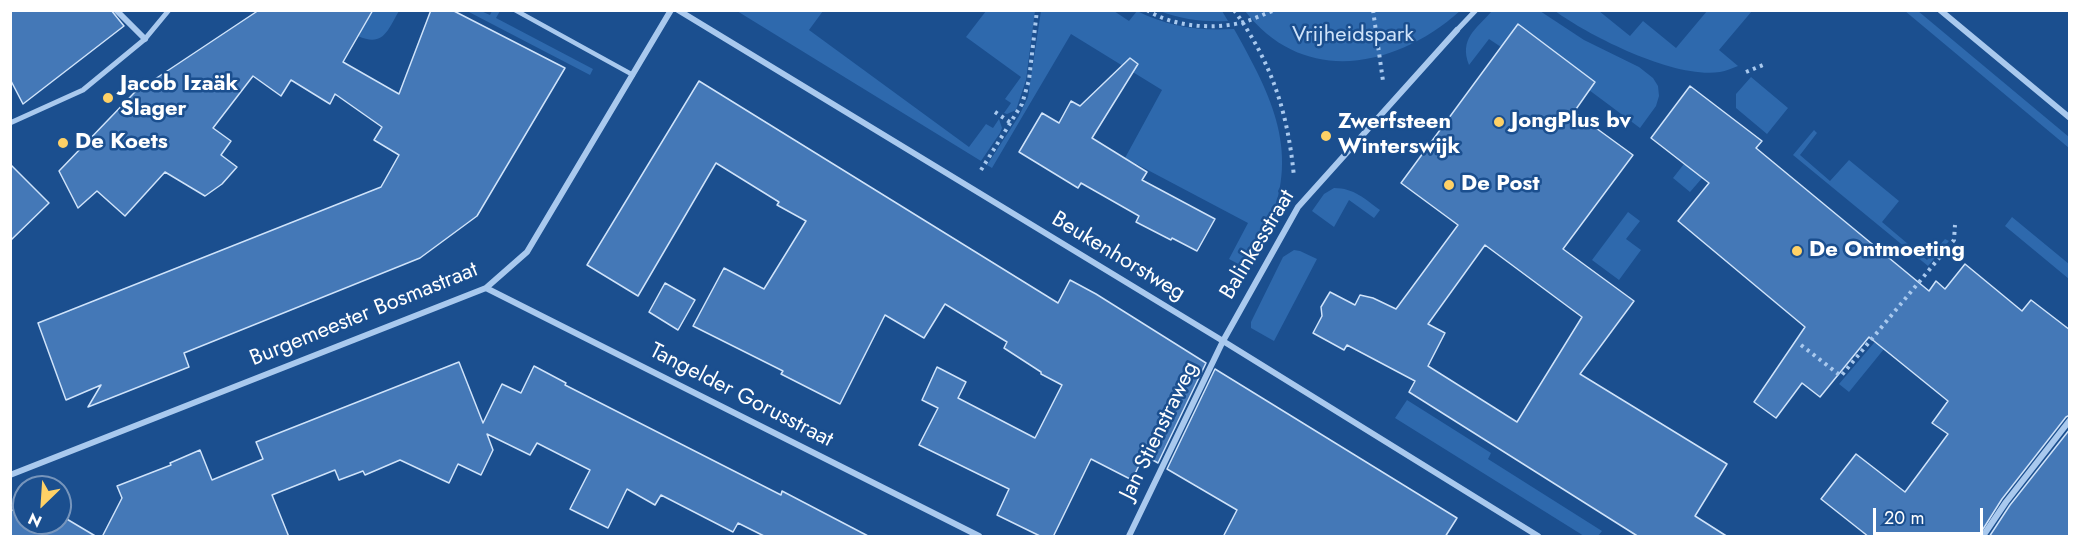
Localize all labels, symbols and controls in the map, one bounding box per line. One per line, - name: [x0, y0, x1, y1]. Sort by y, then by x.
- park label: Vrijheidspark: [1292, 23, 1414, 49]
- place label: Jacob Izaäk Slager: [120, 72, 238, 124]
- marker: Jacob Izaäk Slager: [101, 91, 115, 105]
- place label: JongPlus bv: [1511, 109, 1631, 135]
- place label: Zwerfsteen Winterswijk: [1338, 110, 1460, 162]
- marker: JongPlus bv: [1492, 115, 1506, 129]
- marker: Zwerfsteen Winterswijk: [1319, 129, 1333, 143]
- place label: De Koets: [75, 130, 168, 156]
- marker: De Koets: [56, 136, 70, 150]
- place label: De Post: [1461, 172, 1539, 198]
- marker: De Post: [1442, 178, 1456, 192]
- street label: Balinkesstraat: [1215, 186, 1301, 304]
- street label: Beukenhorstweg: [1046, 207, 1190, 307]
- place label: De Ontmoeting: [1809, 238, 1965, 264]
- marker: De Ontmoeting: [1790, 244, 1804, 258]
- street label: Burgemeester Bosmastraat: [246, 257, 482, 373]
- street label: Tangelder Gorusstraat: [645, 338, 837, 454]
- street label: Jan Stienstraweg: [1115, 358, 1205, 504]
- north arrow: [12, 475, 72, 535]
- scale bar: [1876, 496, 1986, 534]
- text: 20 m: [1884, 505, 1924, 531]
- text: N: [24, 507, 46, 533]

